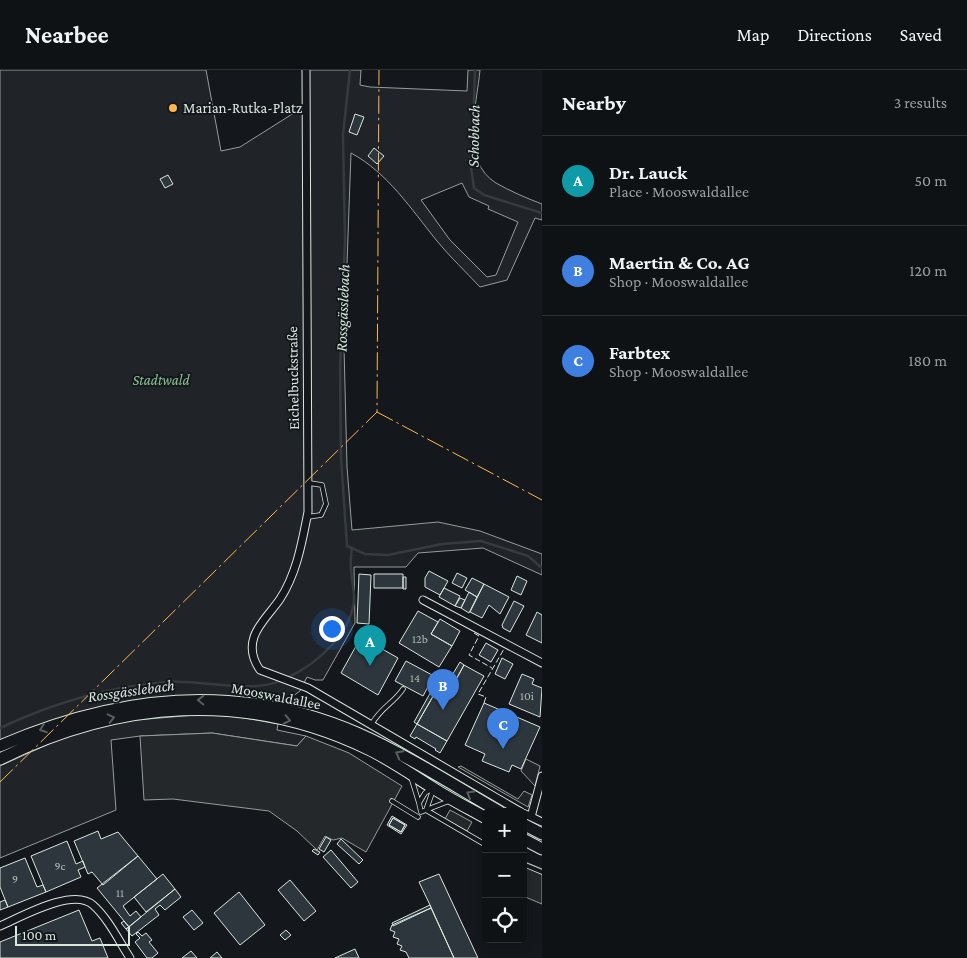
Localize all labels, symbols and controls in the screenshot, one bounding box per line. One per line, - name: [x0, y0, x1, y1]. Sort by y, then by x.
- text: Nearbee: [25, 21, 109, 48]
- text: Map: [737, 25, 769, 45]
- text: Directions: [797, 25, 872, 45]
- text: Saved: [900, 25, 942, 45]
- text: Nearby: [562, 91, 626, 115]
- text: 3 results: [894, 94, 947, 111]
- place label: Marian-Rutka-Platz: [183, 100, 302, 116]
- marker: Marian-Rutka-Platz: [167, 102, 179, 114]
- water label: Schobbach: [464, 104, 483, 167]
- text: Dr. Lauck: [609, 162, 687, 183]
- text: A: [573, 172, 583, 189]
- text: 50 m: [915, 172, 947, 189]
- text: Place · Mooswaldallee: [609, 183, 749, 200]
- text: Maertin & Co. AG: [609, 252, 750, 273]
- text: B: [573, 262, 583, 279]
- text: 120 m: [909, 262, 947, 279]
- water label: Rossgässlebach: [332, 264, 354, 352]
- text: Shop · Mooswaldallee: [609, 273, 748, 290]
- street label: Eichelbuckstraße: [284, 326, 302, 430]
- text: Farbtex: [609, 342, 670, 363]
- text: C: [573, 352, 583, 369]
- text: 180 m: [908, 352, 947, 369]
- text: Shop · Mooswaldallee: [609, 363, 748, 380]
- park label: Stadtwald: [132, 372, 191, 388]
- your location: [319, 616, 345, 642]
- pin: A: [354, 625, 386, 666]
- house number: 12b: [412, 632, 428, 646]
- pin: B: [427, 669, 459, 710]
- house number: 14: [410, 671, 420, 685]
- water label: Rossgässlebach: [86, 676, 176, 706]
- street label: Mooswaldallee: [230, 679, 323, 713]
- house number: 10i: [520, 689, 534, 703]
- one-way arrow: [197, 695, 205, 705]
- pin: C: [487, 708, 519, 749]
- one-way arrow: [107, 713, 115, 724]
- one-way arrow: [283, 714, 292, 725]
- one-way arrow: [39, 723, 47, 733]
- one-way arrow: [395, 750, 404, 760]
- one-way arrow: [466, 791, 475, 801]
- map controls: [482, 808, 527, 943]
- button: +: [482, 808, 527, 853]
- button: −: [482, 853, 527, 898]
- house number: 9c: [54, 859, 66, 873]
- house number: 9: [12, 872, 18, 886]
- house number: 11: [116, 886, 124, 900]
- button: locate: [482, 898, 527, 943]
- scale bar: [15, 923, 130, 946]
- text: 100 m: [22, 927, 56, 943]

